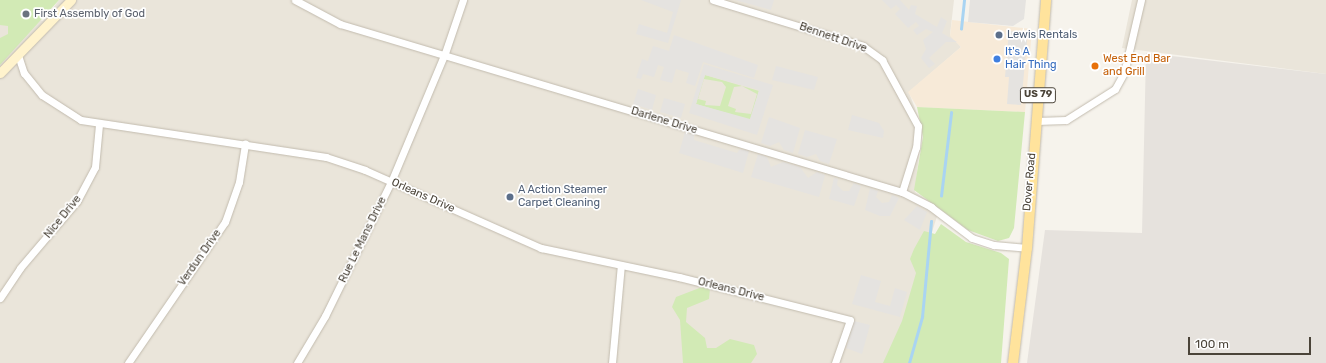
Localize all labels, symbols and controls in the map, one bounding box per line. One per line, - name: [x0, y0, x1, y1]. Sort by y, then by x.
- place label: First Assembly of God: [34, 7, 146, 21]
- marker: First Assembly of God: [21, 9, 31, 19]
- street label: Bennett Drive: [797, 20, 869, 56]
- place label: Lewis Rentals: [1007, 28, 1077, 42]
- marker: Lewis Rentals: [994, 30, 1004, 40]
- place label: It's A Hair Thing: [1005, 46, 1057, 72]
- place label: West End Bar and Grill: [1103, 53, 1171, 79]
- marker: It's A Hair Thing: [992, 54, 1002, 64]
- marker: West End Bar and Grill: [1090, 61, 1100, 71]
- road number: US 79: [1019, 87, 1057, 103]
- street label: Darlene Drive: [629, 105, 699, 137]
- street label: Dover Road: [1021, 152, 1039, 212]
- street label: Orleans Drive: [389, 176, 457, 216]
- place label: A Action Steamer Carpet Cleaning: [518, 184, 608, 210]
- marker: A Action Steamer Carpet Cleaning: [505, 192, 515, 202]
- street label: Nice Drive: [42, 193, 84, 241]
- street label: Rue Le Mans Drive: [336, 195, 390, 285]
- street label: Verdun Drive: [176, 227, 224, 289]
- street label: Orleans Drive: [696, 275, 766, 305]
- scale bar: [1190, 329, 1313, 355]
- text: 100 m: [1195, 337, 1229, 351]

